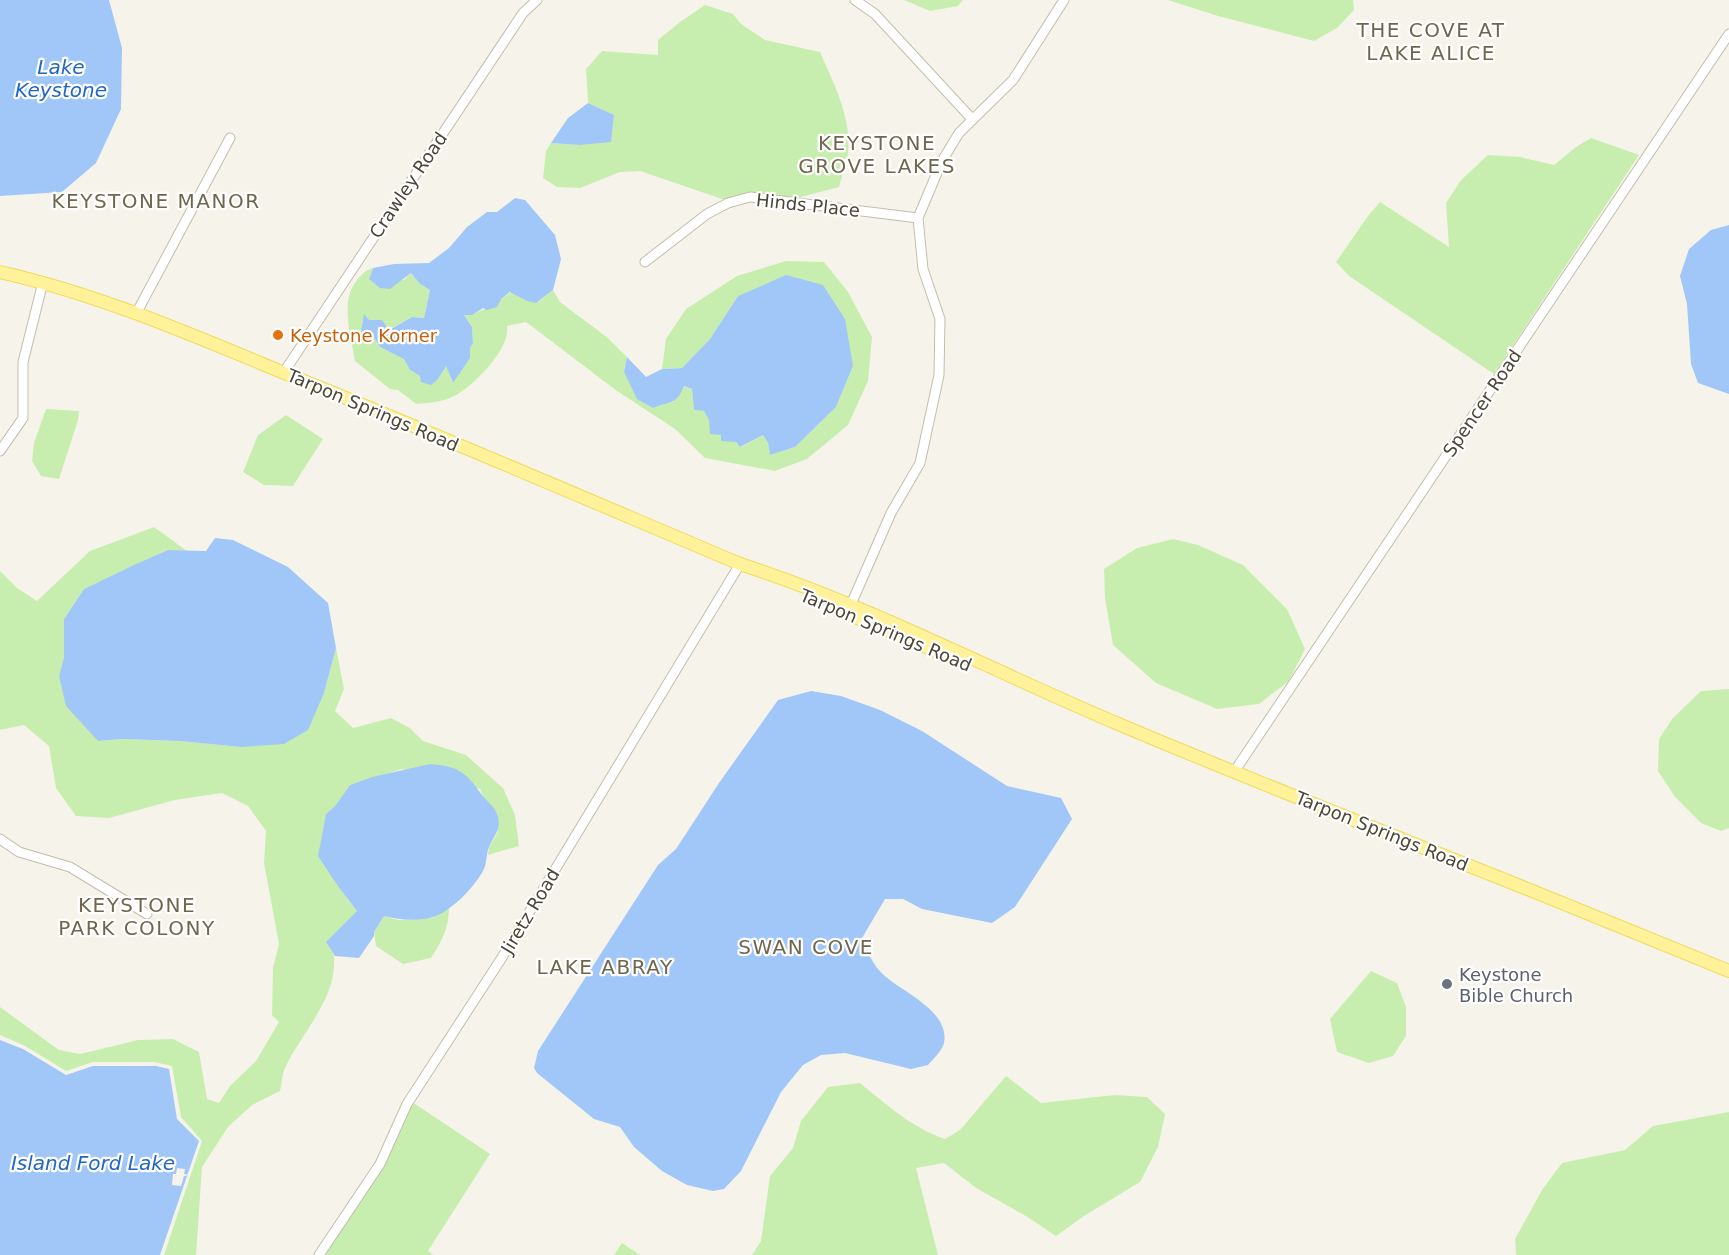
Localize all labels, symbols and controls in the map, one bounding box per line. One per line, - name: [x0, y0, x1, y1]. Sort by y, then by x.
- district label: THE COVE AT LAKE ALICE: [1355, 18, 1506, 65]
- water label: Lake Keystone: [15, 55, 107, 102]
- street label: Crawley Road: [365, 128, 451, 242]
- district label: KEYSTONE GROVE LAKES: [798, 131, 956, 178]
- district label: KEYSTONE MANOR: [51, 189, 261, 213]
- street label: Hinds Place: [755, 189, 861, 221]
- place label: Keystone Korner: [290, 325, 438, 346]
- marker: Keystone Korner: [271, 328, 285, 342]
- street label: Spencer Road: [1438, 345, 1526, 461]
- street label: Tarpon Springs Road: [283, 364, 462, 456]
- street label: Tarpon Springs Road: [796, 584, 975, 676]
- street label: Tarpon Springs Road: [1292, 786, 1471, 875]
- street label: Jiretz Road: [496, 865, 564, 958]
- district label: KEYSTONE PARK COLONY: [58, 893, 216, 940]
- district label: SWAN COVE: [738, 935, 874, 959]
- district label: LAKE ABRAY: [536, 955, 674, 979]
- place label: Keystone Bible Church: [1459, 964, 1573, 1006]
- marker: Keystone Bible Church: [1440, 977, 1454, 991]
- water label: Island Ford Lake: [11, 1151, 175, 1175]

